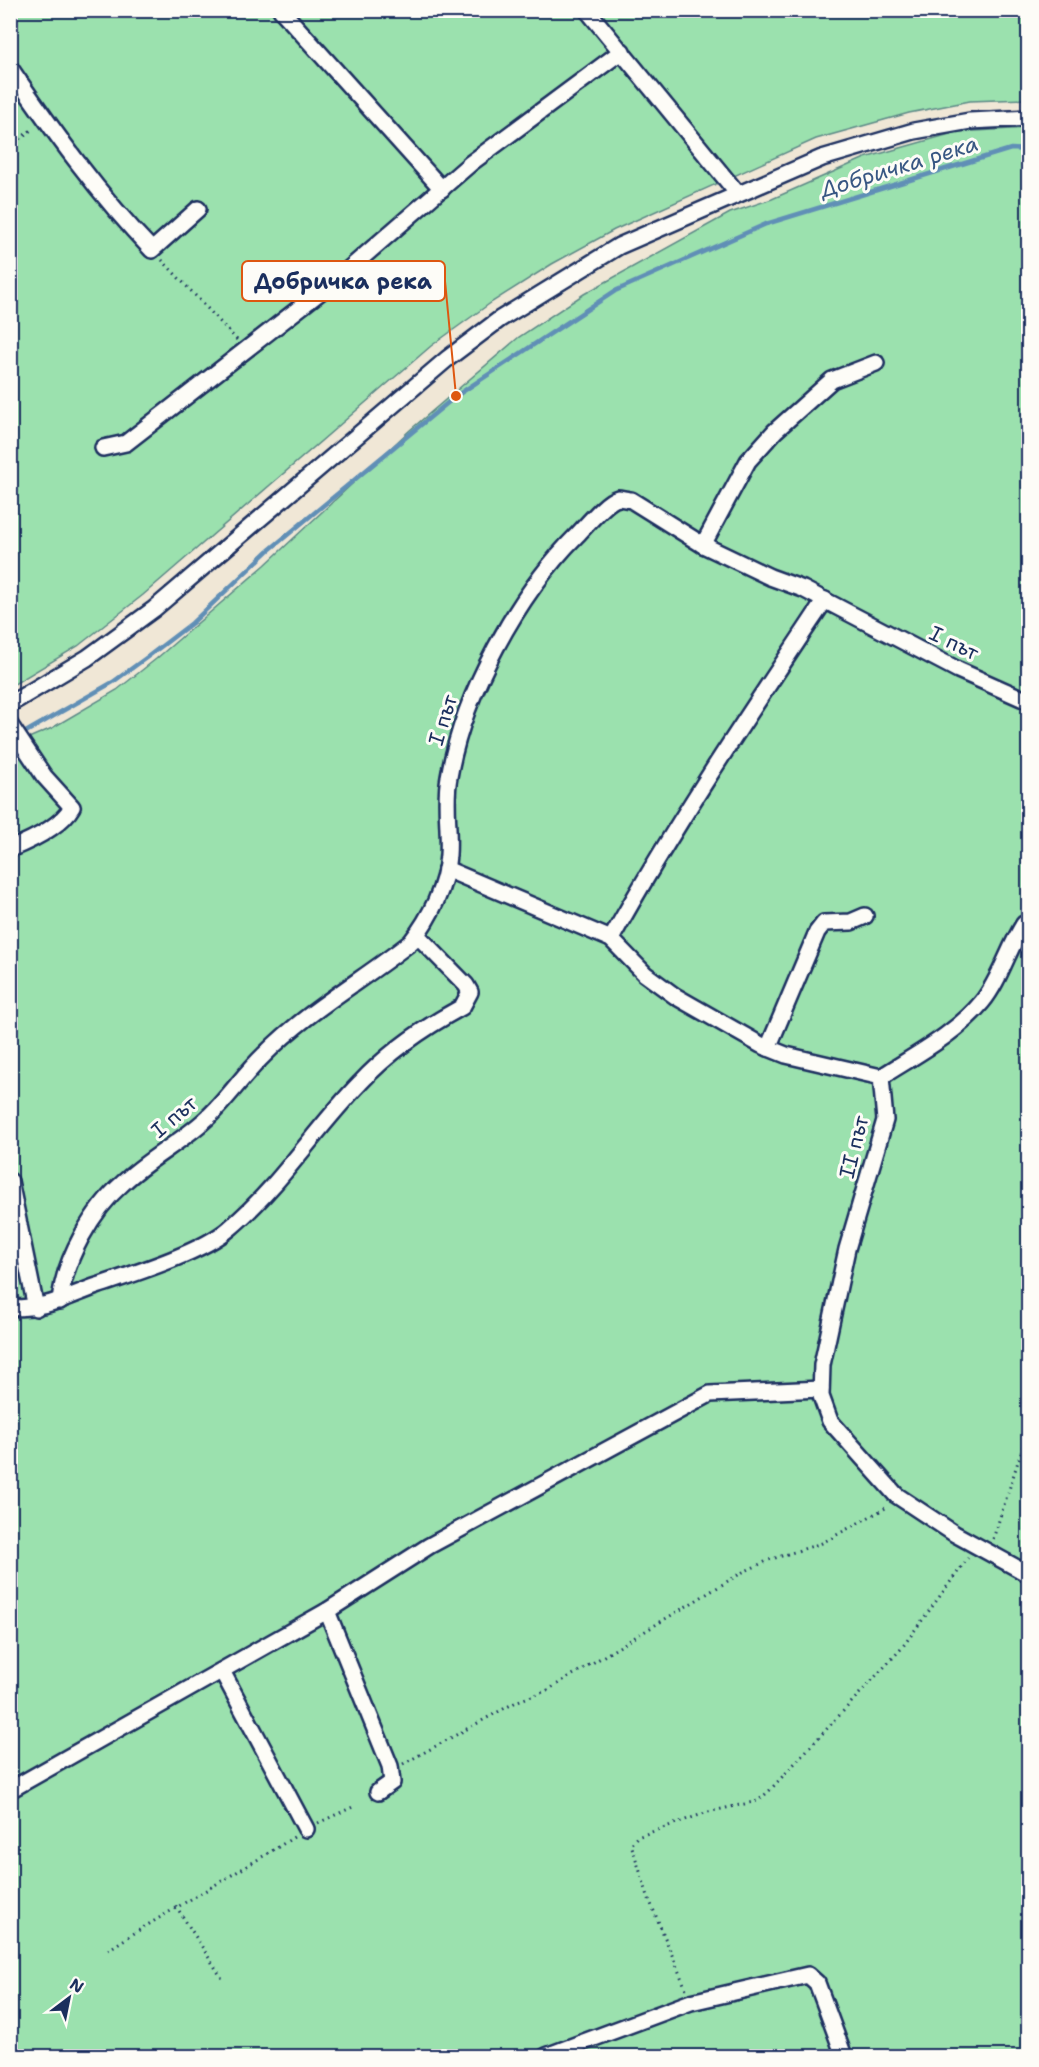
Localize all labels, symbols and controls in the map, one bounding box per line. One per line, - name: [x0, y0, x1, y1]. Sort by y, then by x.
- water label: Добричка река: [815, 129, 982, 205]
- callout: Добричка река: [242, 261, 445, 301]
- text: Добричка река: [254, 267, 432, 296]
- street label: І път: [925, 619, 984, 667]
- street label: І път: [422, 691, 464, 749]
- street label: І път: [145, 1089, 203, 1144]
- street label: ІІ път: [833, 1112, 875, 1181]
- north arrow: [39, 1968, 99, 2028]
- text: N: [66, 1973, 88, 1998]

